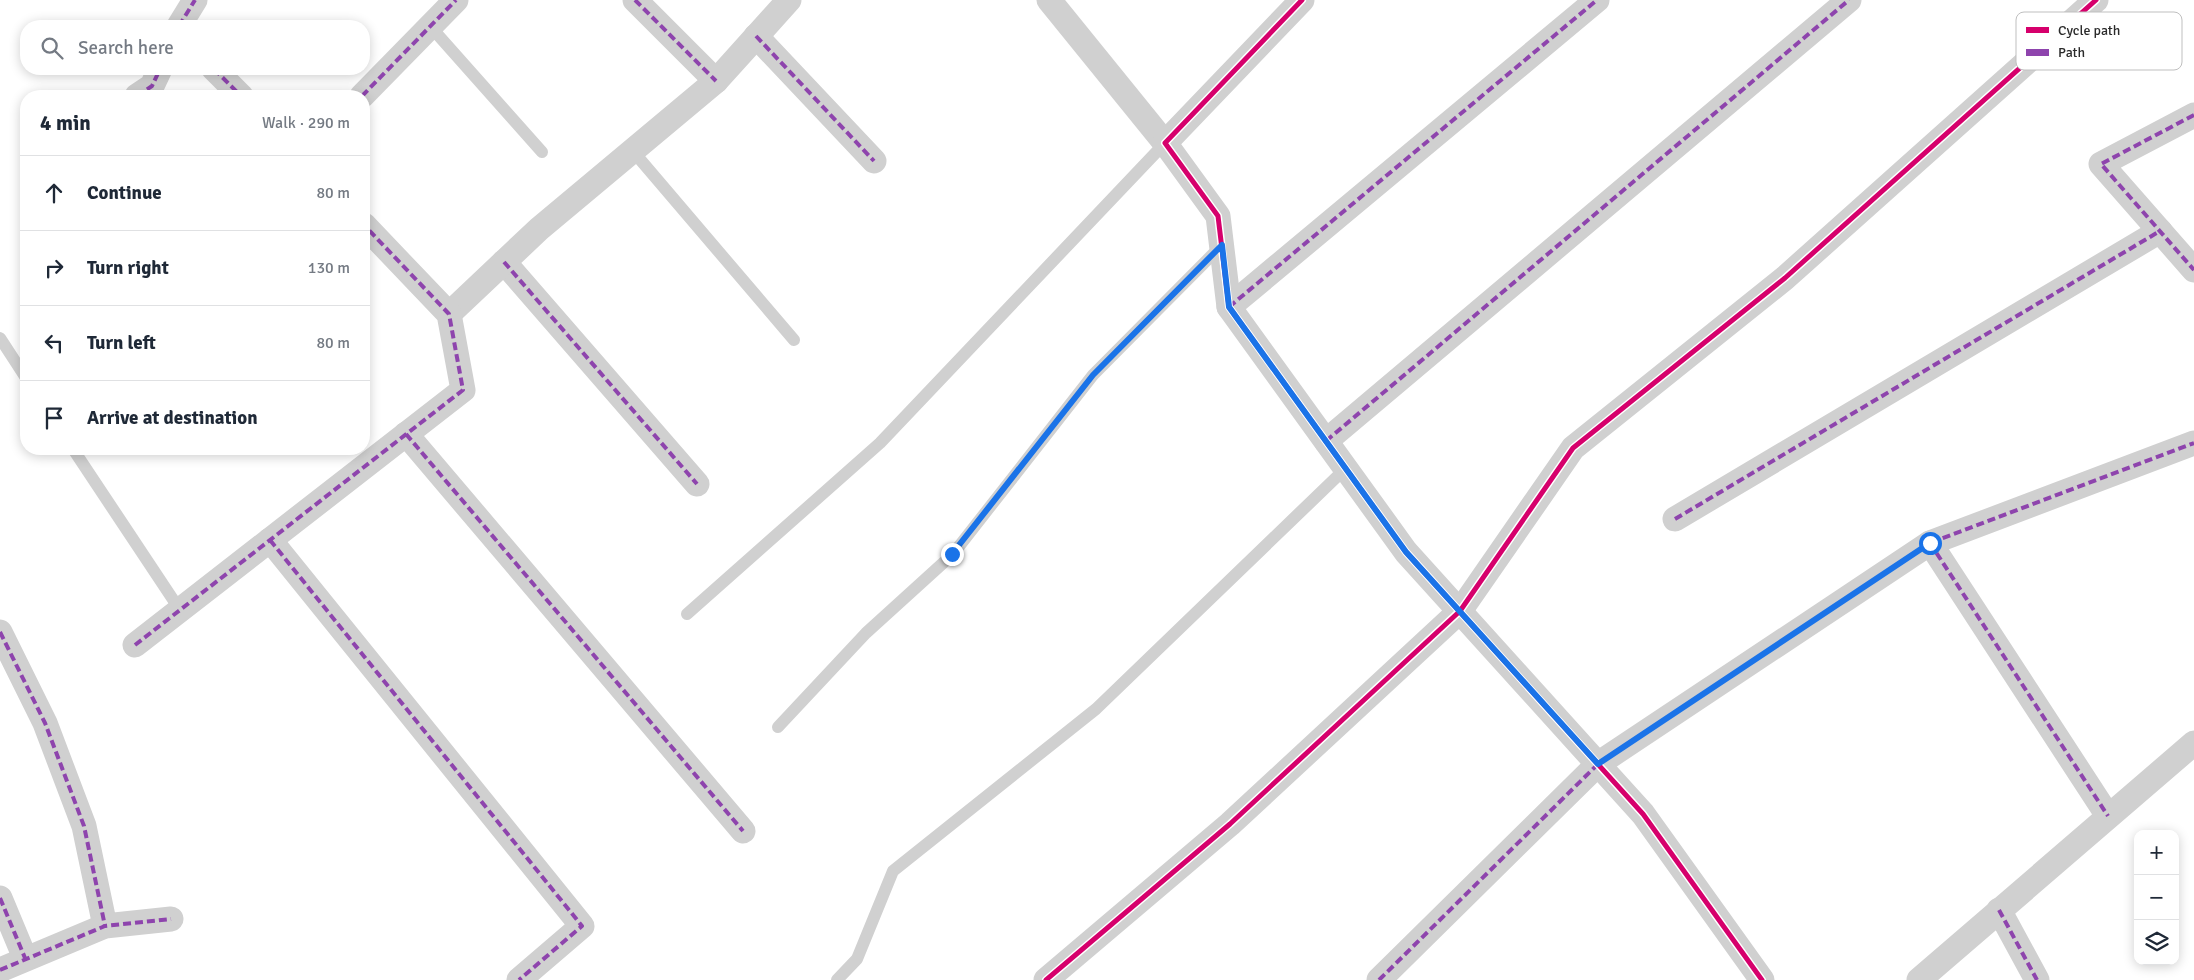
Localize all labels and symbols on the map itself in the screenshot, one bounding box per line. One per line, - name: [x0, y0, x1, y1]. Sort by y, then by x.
- legend: [2016, 12, 2182, 70]
- text: Cycle path: [2058, 22, 2120, 39]
- text: Path: [2058, 44, 2085, 61]
- route start: [1919, 532, 1942, 555]
- route end: [941, 543, 964, 566]

